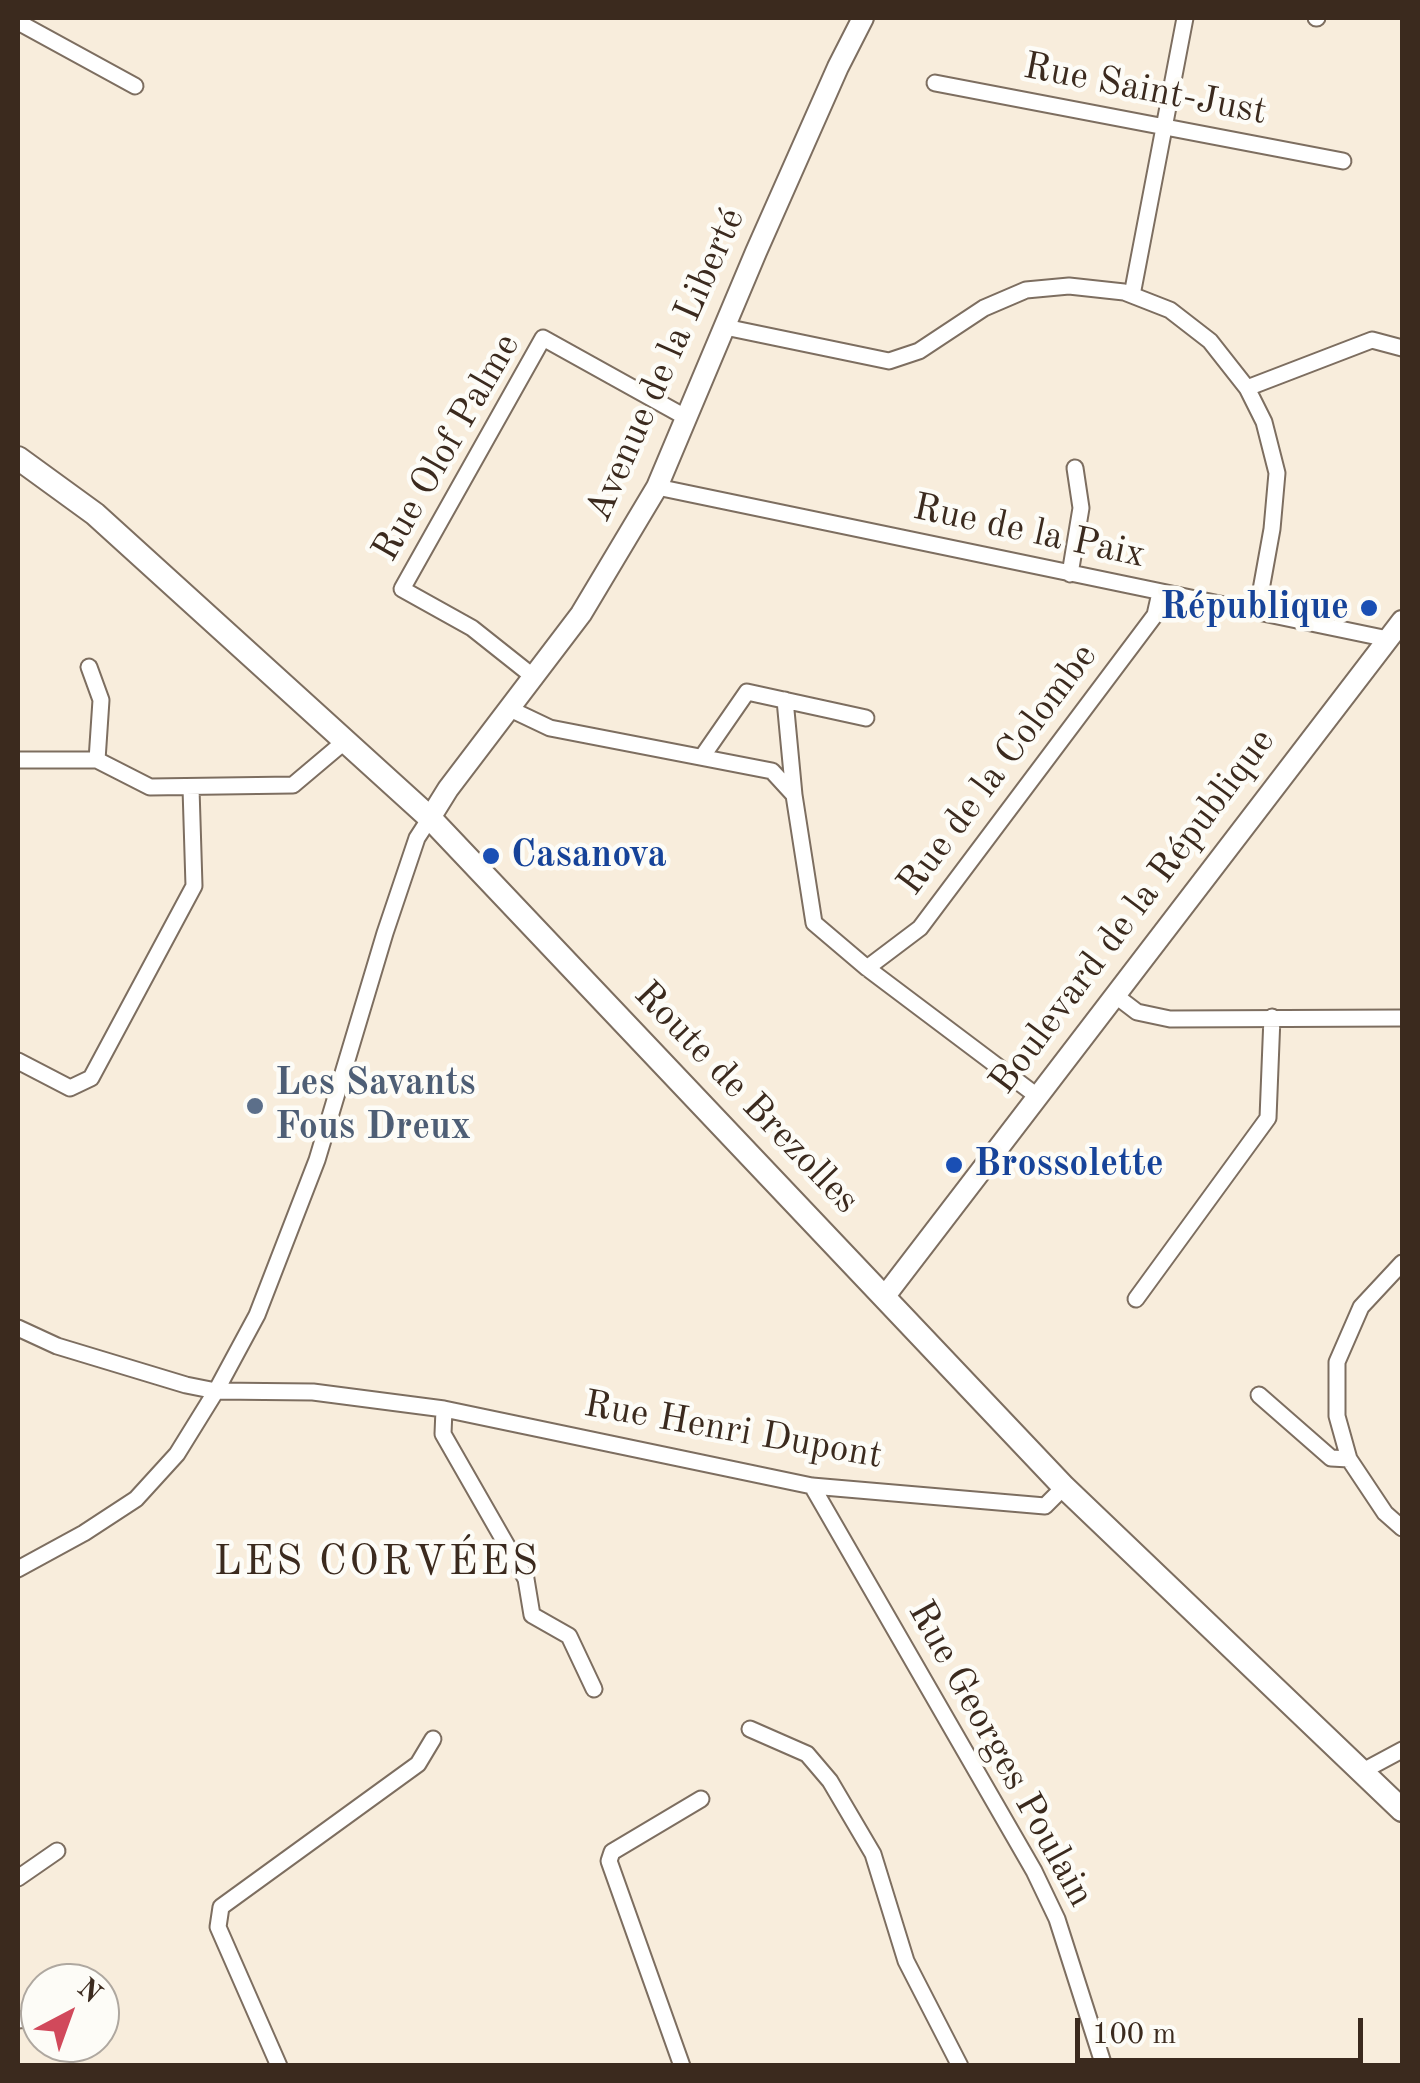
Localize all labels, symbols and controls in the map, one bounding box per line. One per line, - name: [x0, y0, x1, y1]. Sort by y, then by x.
- street label: Rue Saint-Just: [1020, 44, 1270, 136]
- street label: Avenue de la Liberté: [576, 201, 756, 529]
- street label: Rue Olof Palme: [363, 326, 531, 570]
- street label: Rue de la Paix: [909, 485, 1149, 579]
- place label: République: [1160, 585, 1349, 631]
- marker: République: [1358, 597, 1380, 619]
- street label: Rue de la Colombe: [888, 635, 1108, 905]
- street label: Boulevard de la République: [981, 720, 1285, 1104]
- place label: Casanova: [511, 833, 667, 879]
- marker: Casanova: [480, 845, 502, 867]
- street label: Route de Brezolles: [624, 972, 868, 1224]
- place label: Les Savants Fous Dreux: [275, 1061, 476, 1150]
- marker: Les Savants Fous Dreux: [244, 1095, 266, 1117]
- place label: Brossolette: [974, 1142, 1164, 1188]
- marker: Brossolette: [943, 1154, 965, 1176]
- street label: Rue Henri Dupont: [580, 1382, 886, 1480]
- district label: LES CORVÉES: [214, 1538, 540, 1588]
- street label: Rue Georges Poulain: [897, 1593, 1103, 1915]
- north arrow: [20, 1963, 120, 2063]
- text: N: [71, 1974, 106, 2009]
- scale bar: [1080, 1998, 1368, 2060]
- text: 100 m: [1092, 2020, 1176, 2050]

